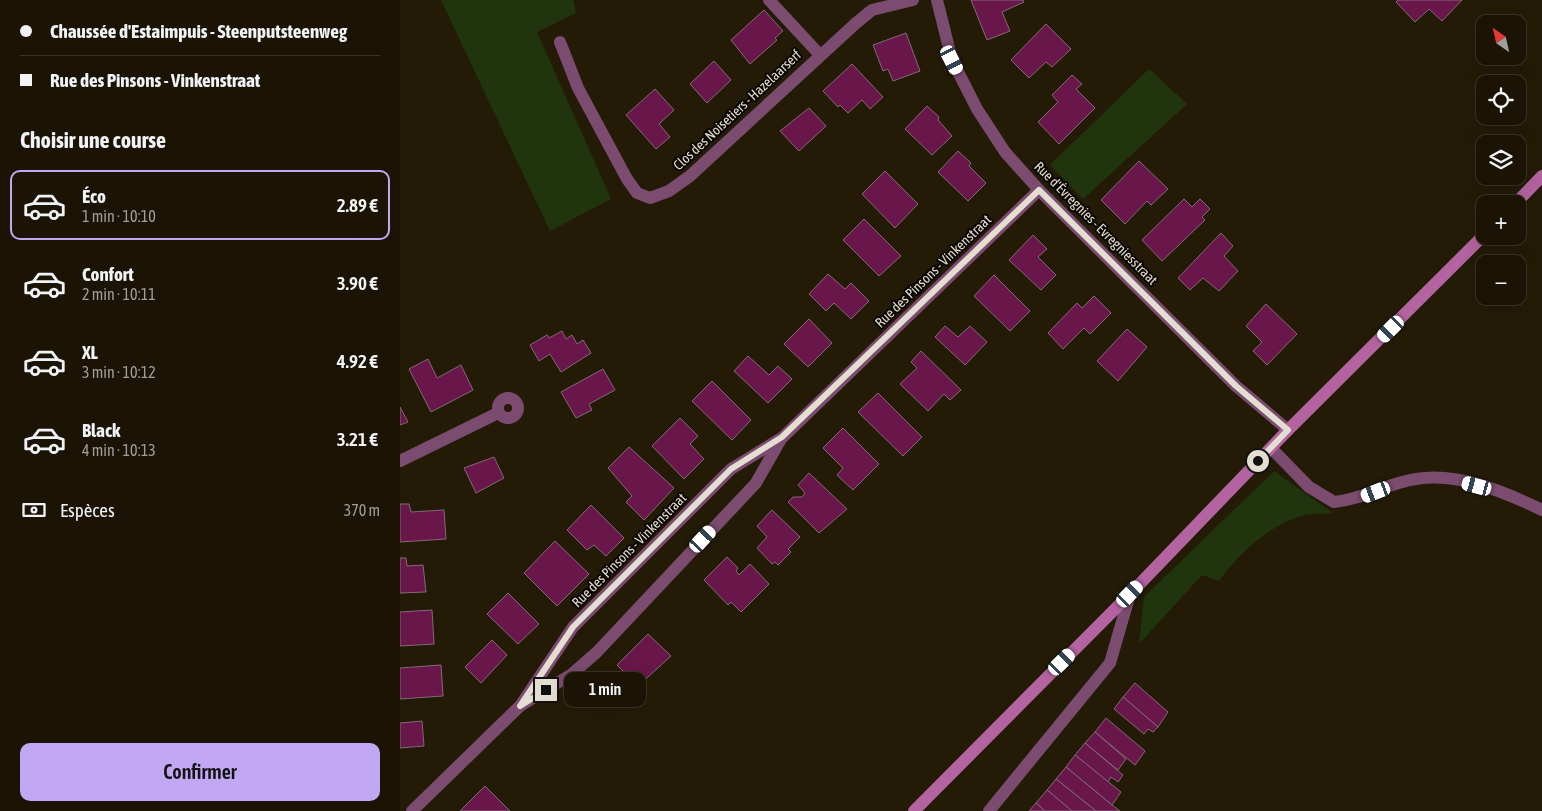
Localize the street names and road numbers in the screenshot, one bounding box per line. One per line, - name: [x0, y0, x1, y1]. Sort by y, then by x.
- street label: Clos des Noisetiers - Hazelaarserf: [670, 47, 804, 173]
- street label: Rue d'Évregnies - Evregniesstraat: [1031, 158, 1161, 288]
- street label: Rue des Pinsons - Vinkenstraat: [872, 211, 994, 331]
- street label: Rue des Pinsons - Vinkenstraat: [569, 490, 689, 610]

